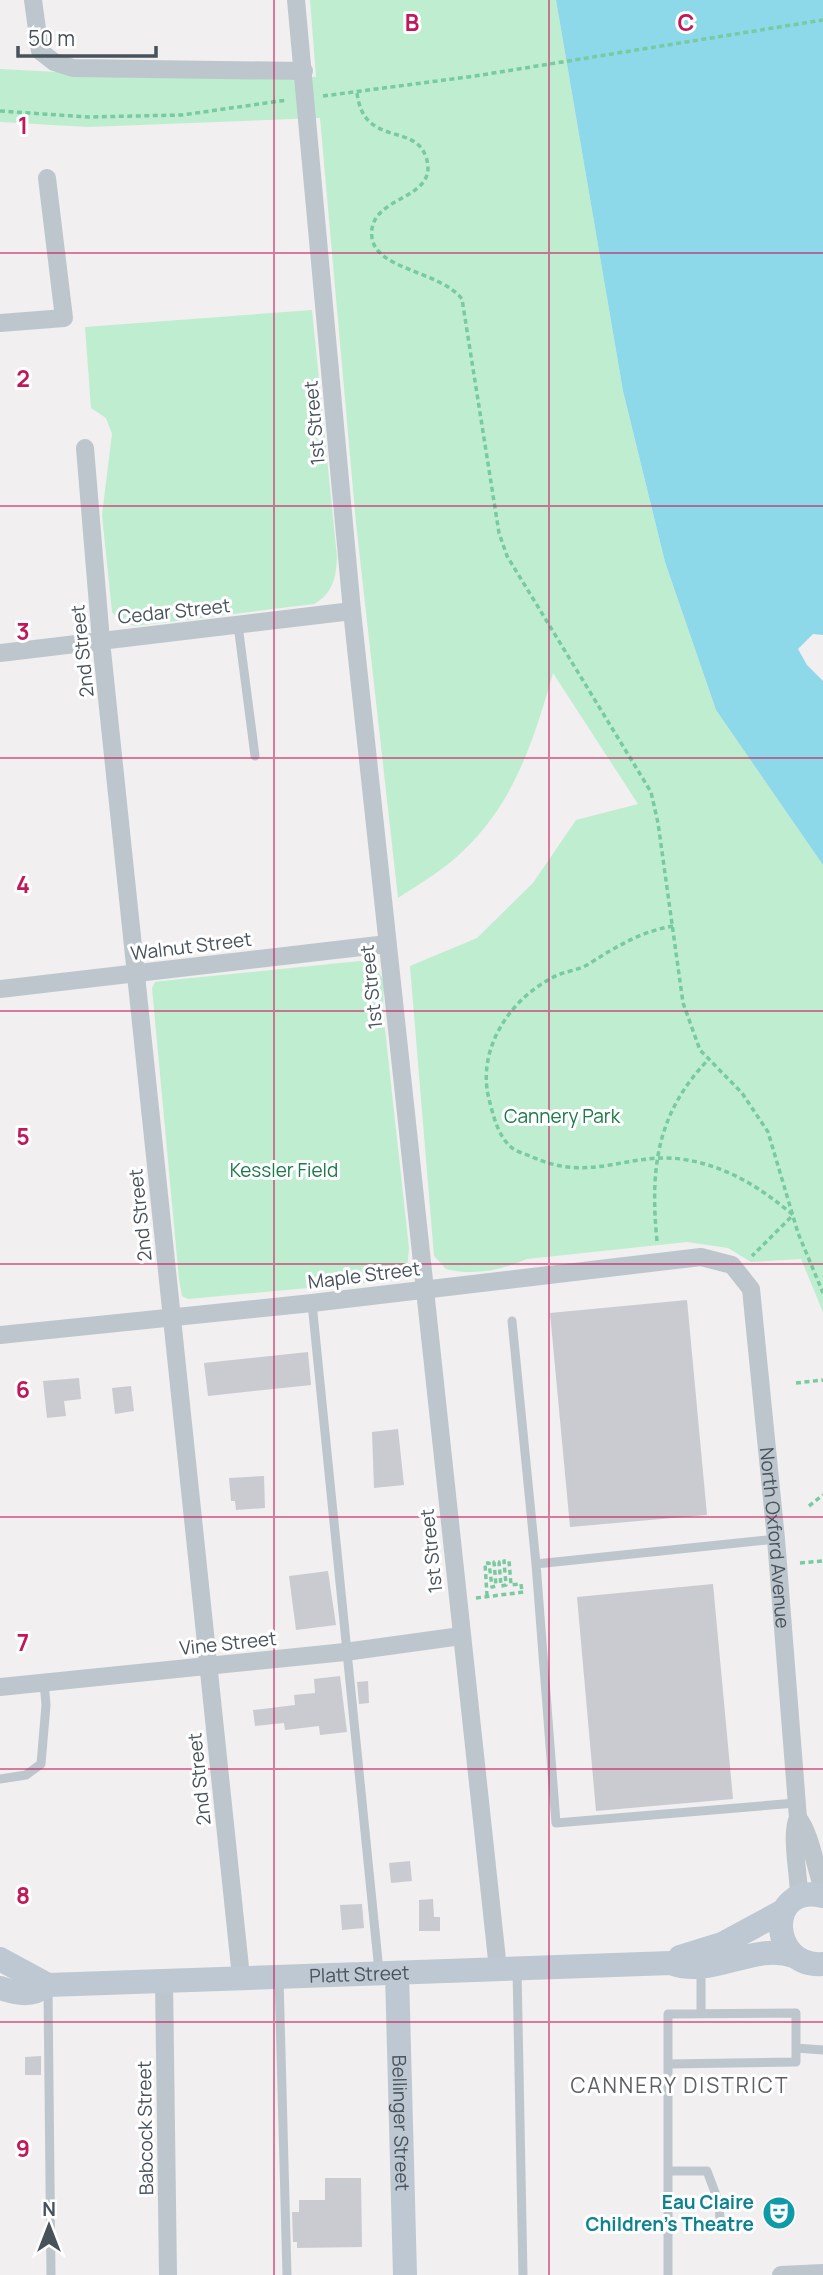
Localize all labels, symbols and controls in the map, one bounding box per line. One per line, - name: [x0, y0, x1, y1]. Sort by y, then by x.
- text: B: [405, 6, 419, 38]
- text: C: [678, 6, 695, 38]
- scale bar: [18, 14, 156, 58]
- text: 50 m: [28, 24, 75, 52]
- text: 1: [18, 109, 28, 141]
- text: 2: [16, 362, 30, 394]
- street label: 1st Street: [297, 380, 331, 466]
- street label: Cedar Street: [116, 592, 232, 630]
- street label: 2nd Street: [64, 603, 100, 699]
- text: 3: [16, 615, 30, 647]
- text: 4: [16, 868, 30, 900]
- street label: Walnut Street: [129, 926, 253, 966]
- street label: 1st Street: [354, 944, 388, 1030]
- park label: Cannery Park: [504, 1103, 621, 1129]
- text: 5: [16, 1120, 30, 1152]
- park label: Kessler Field: [230, 1157, 338, 1183]
- street label: 2nd Street: [122, 1167, 158, 1263]
- street label: Maple Street: [306, 1255, 422, 1295]
- text: 6: [16, 1373, 30, 1405]
- street label: North Oxford Avenue: [754, 1446, 796, 1629]
- street label: 1st Street: [414, 1508, 448, 1594]
- street label: Vine Street: [178, 1625, 278, 1661]
- text: 7: [17, 1626, 29, 1658]
- street label: 2nd Street: [181, 1731, 217, 1827]
- text: 8: [16, 1879, 30, 1911]
- street label: Platt Street: [309, 1959, 410, 1989]
- street label: Bellinger Street: [386, 2054, 416, 2191]
- street label: Babcock Street: [131, 2061, 159, 2195]
- district label: CANNERY DISTRICT: [571, 2071, 789, 2099]
- text: 9: [16, 2132, 30, 2164]
- place label: Eau Claire Children's Theatre: [585, 2189, 754, 2237]
- north arrow: [14, 2191, 84, 2261]
- theatre icon: Eau Claire Children's Theatre: [760, 2194, 798, 2232]
- text: N: [42, 2196, 56, 2222]

